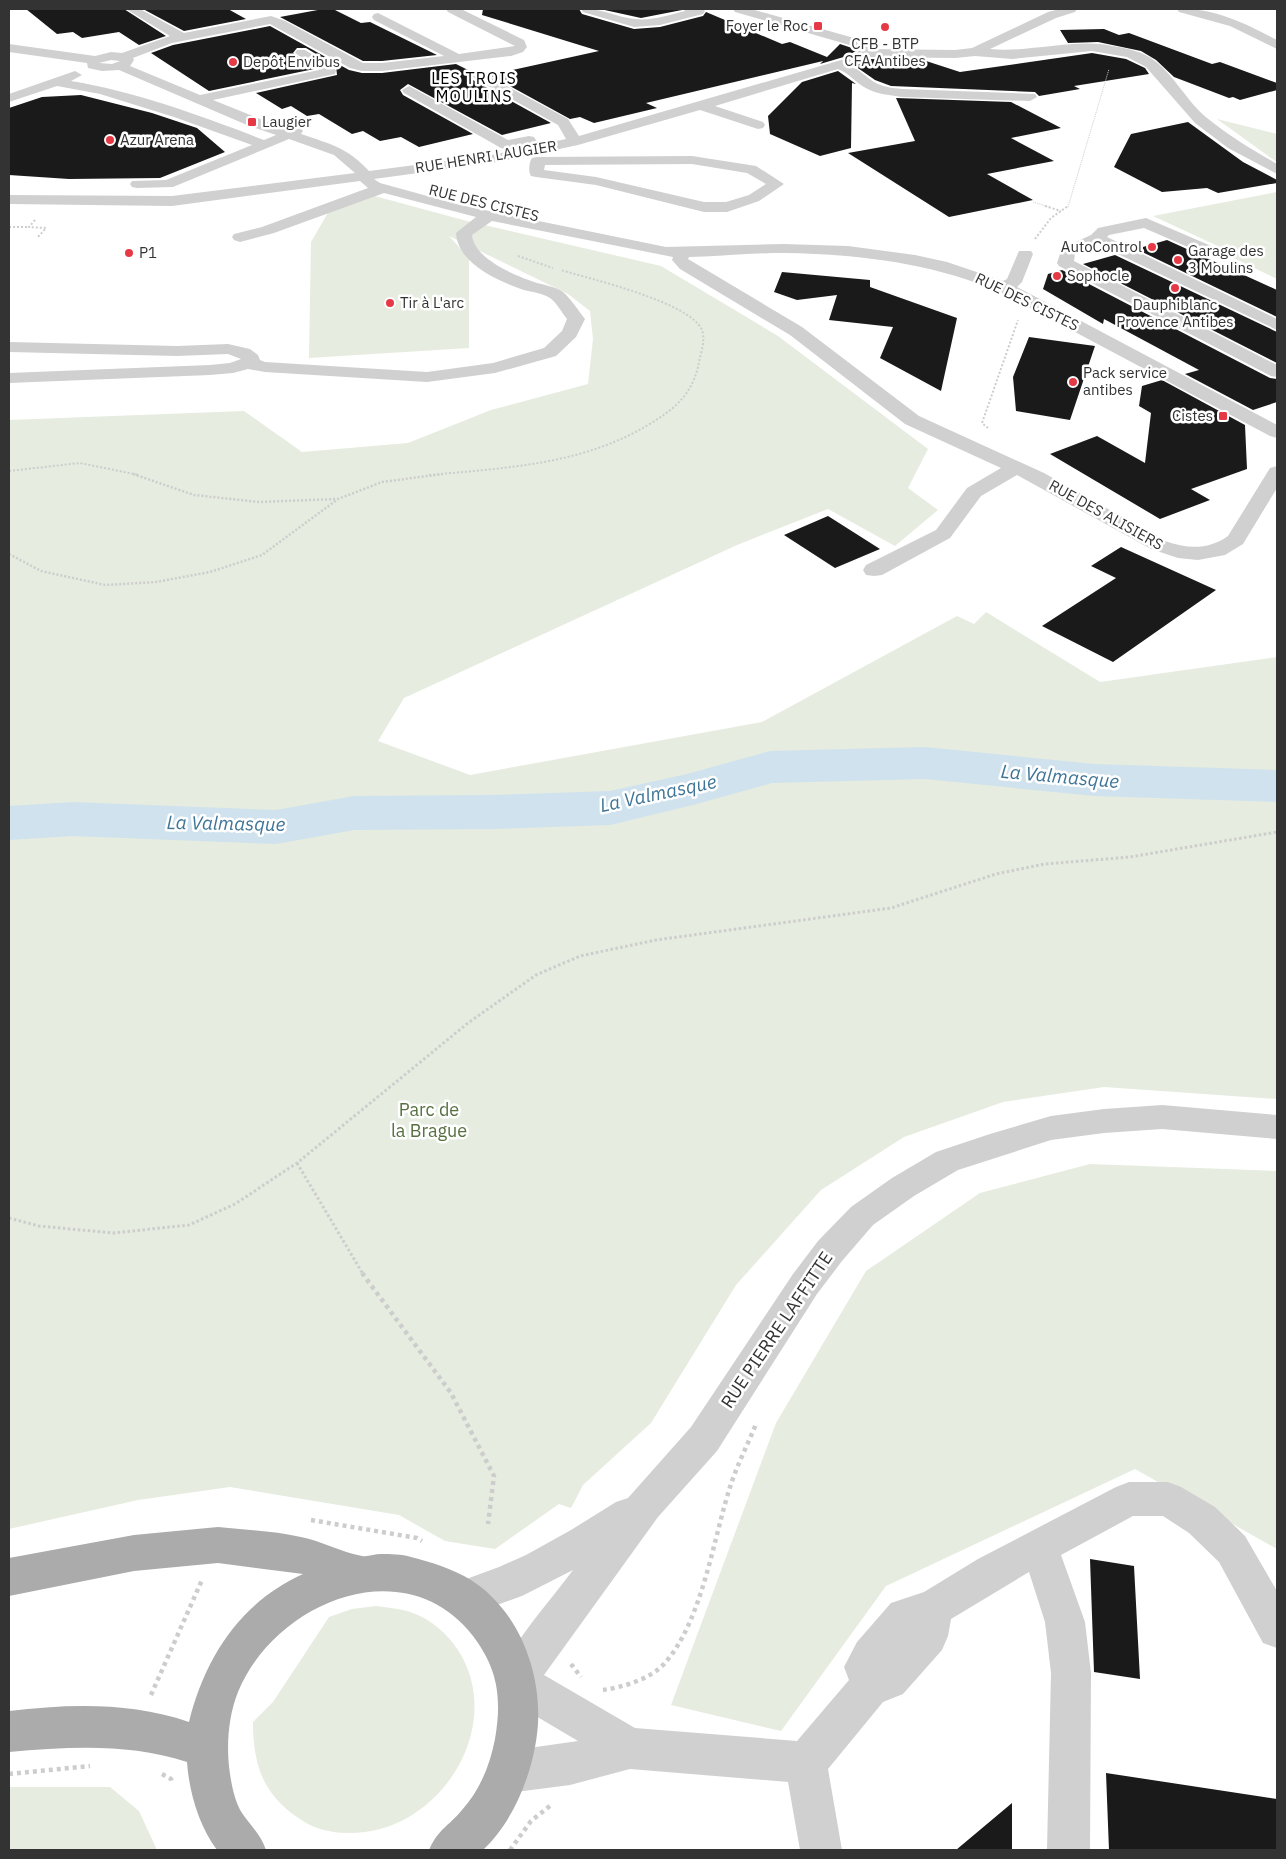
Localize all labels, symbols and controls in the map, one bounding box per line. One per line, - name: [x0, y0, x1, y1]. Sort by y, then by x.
- place label: Foyer le Roc: [726, 16, 808, 35]
- marker: Foyer le Roc: [812, 20, 824, 32]
- marker: CFB - BTP CFA Antibes: [879, 21, 891, 33]
- place label: CFB - BTP CFA Antibes: [844, 34, 926, 70]
- place label: Depôt Envibus: [243, 52, 340, 71]
- marker: Depôt Envibus: [227, 56, 239, 68]
- district label: LES TROIS MOULINS: [431, 68, 517, 106]
- place label: Laugier: [262, 112, 312, 131]
- marker: Laugier: [246, 116, 258, 128]
- place label: Azur Arena: [120, 130, 194, 149]
- marker: Azur Arena: [104, 134, 116, 146]
- street label: RUE HENRI LAUGIER: [414, 136, 558, 177]
- street label: RUE DES CISTES: [427, 180, 541, 225]
- place label: AutoControl: [1061, 237, 1142, 256]
- marker: AutoControl: [1146, 241, 1158, 253]
- place label: Garage des 3 Moulins: [1188, 241, 1264, 277]
- place label: P1: [139, 243, 157, 262]
- marker: P1: [123, 247, 135, 259]
- marker: Garage des 3 Moulins: [1172, 254, 1184, 266]
- place label: Sophocle: [1067, 266, 1130, 285]
- street label: RUE DES CISTES: [972, 268, 1082, 335]
- marker: Sophocle: [1051, 270, 1063, 282]
- marker: Dauphiblanc Provence Antibes: [1169, 282, 1181, 294]
- place label: Tir à L'arc: [400, 293, 464, 312]
- place label: Dauphiblanc Provence Antibes: [1116, 295, 1234, 331]
- marker: Tir à L'arc: [384, 297, 396, 309]
- place label: Pack service antibes: [1083, 363, 1167, 399]
- marker: Pack service antibes: [1067, 376, 1079, 388]
- place label: Cistes: [1172, 406, 1213, 425]
- marker: Cistes: [1217, 410, 1229, 422]
- street label: RUE DES ALISIERS: [1046, 475, 1167, 554]
- water label: La Valmasque: [1000, 759, 1120, 793]
- water label: La Valmasque: [597, 769, 719, 817]
- water label: La Valmasque: [166, 810, 286, 836]
- park label: Parc de la Brague: [391, 1098, 467, 1142]
- street label: RUE PIERRE LAFFITTE: [716, 1247, 838, 1413]

